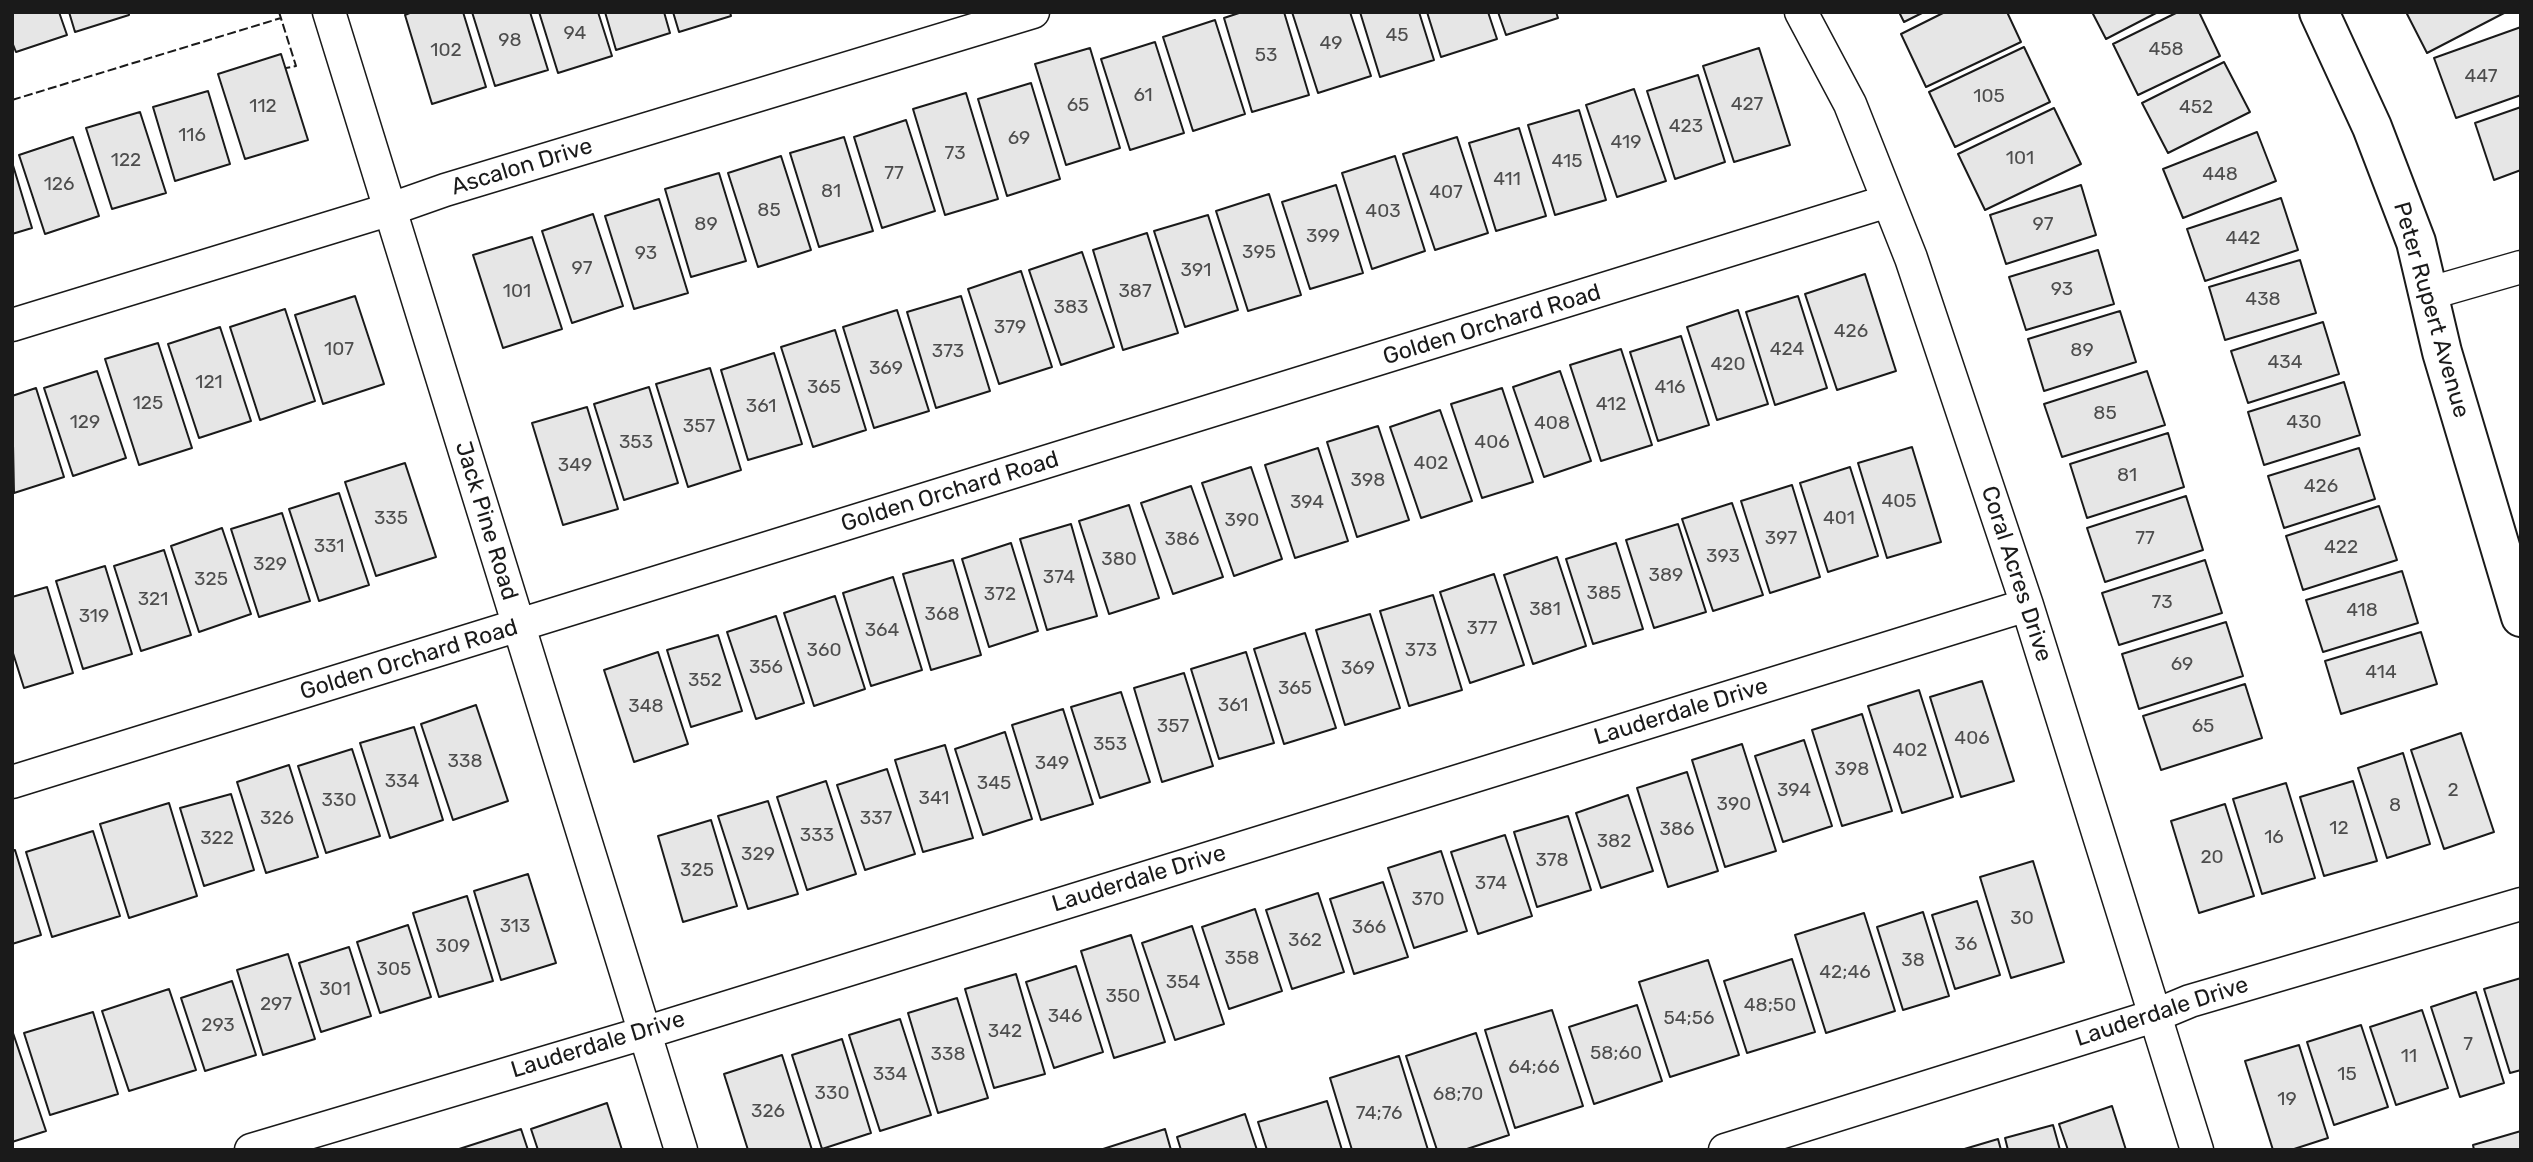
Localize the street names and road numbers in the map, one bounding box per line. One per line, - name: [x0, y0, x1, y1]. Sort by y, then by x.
- street label: Ascalon Drive: [448, 132, 596, 202]
- street label: Peter Rupert Avenue: [2387, 199, 2475, 421]
- street label: Golden Orchard Road: [1380, 279, 1604, 371]
- street label: Jack Pine Road: [449, 438, 523, 604]
- street label: Golden Orchard Road: [838, 446, 1062, 538]
- street label: Coral Acres Drive: [1975, 483, 2057, 665]
- street label: Golden Orchard Road: [297, 614, 521, 706]
- street label: Lauderdale Drive: [1591, 672, 1771, 752]
- street label: Lauderdale Drive: [1049, 839, 1229, 919]
- street label: Lauderdale Drive: [2072, 971, 2252, 1053]
- street label: Lauderdale Drive: [508, 1005, 688, 1085]

